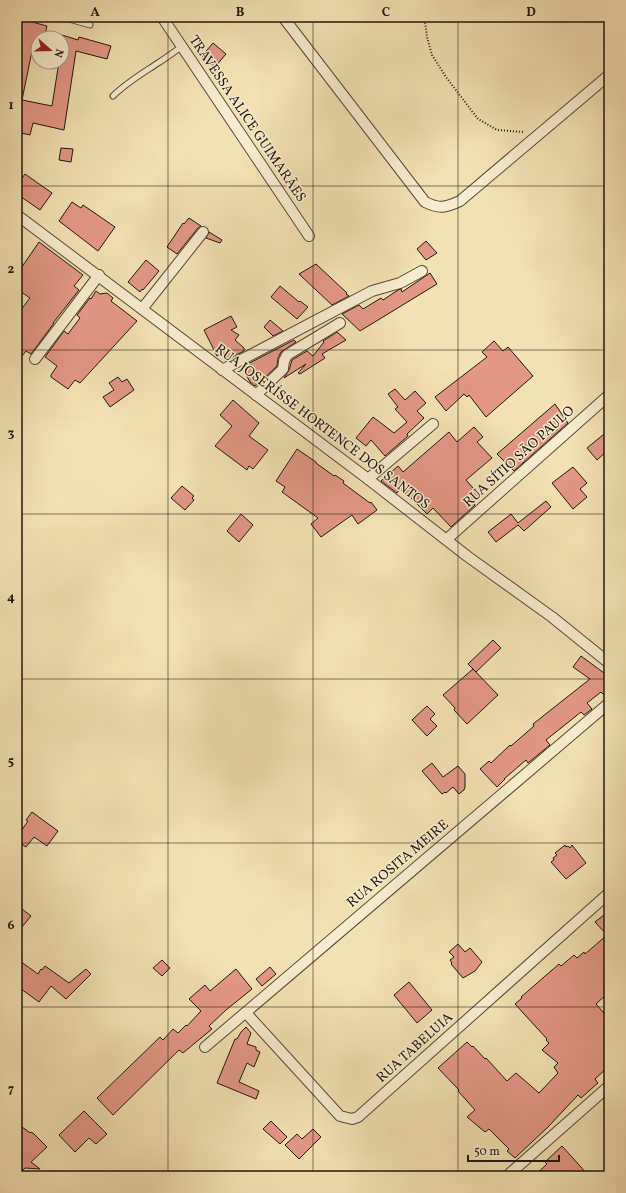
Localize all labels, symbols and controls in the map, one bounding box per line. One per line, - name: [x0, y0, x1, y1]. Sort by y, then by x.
- text: A: [90, 4, 100, 22]
- text: B: [236, 4, 245, 22]
- text: C: [382, 4, 390, 22]
- text: D: [526, 4, 536, 22]
- north arrow: [30, 30, 70, 70]
- street label: TRAVESSA ALICE GUIMARÃES: [184, 32, 310, 206]
- text: N: [50, 47, 66, 59]
- text: 1: [8, 97, 14, 115]
- text: 2: [8, 261, 15, 279]
- street label: RUA JOSERÍSSE HORTENCE DOS SANTOS: [211, 340, 433, 514]
- street label: RUA SÍTIO SÃO PAULO: [459, 402, 579, 512]
- text: 3: [8, 425, 15, 443]
- text: 4: [7, 589, 15, 607]
- text: 5: [8, 753, 14, 771]
- street label: RUA ROSITA MEIRE: [343, 816, 453, 912]
- text: 6: [7, 917, 15, 935]
- street label: RUA TABELUIA: [373, 1008, 458, 1088]
- text: 7: [8, 1081, 14, 1099]
- scale bar: [468, 1137, 559, 1163]
- text: 50 m: [474, 1144, 500, 1160]

